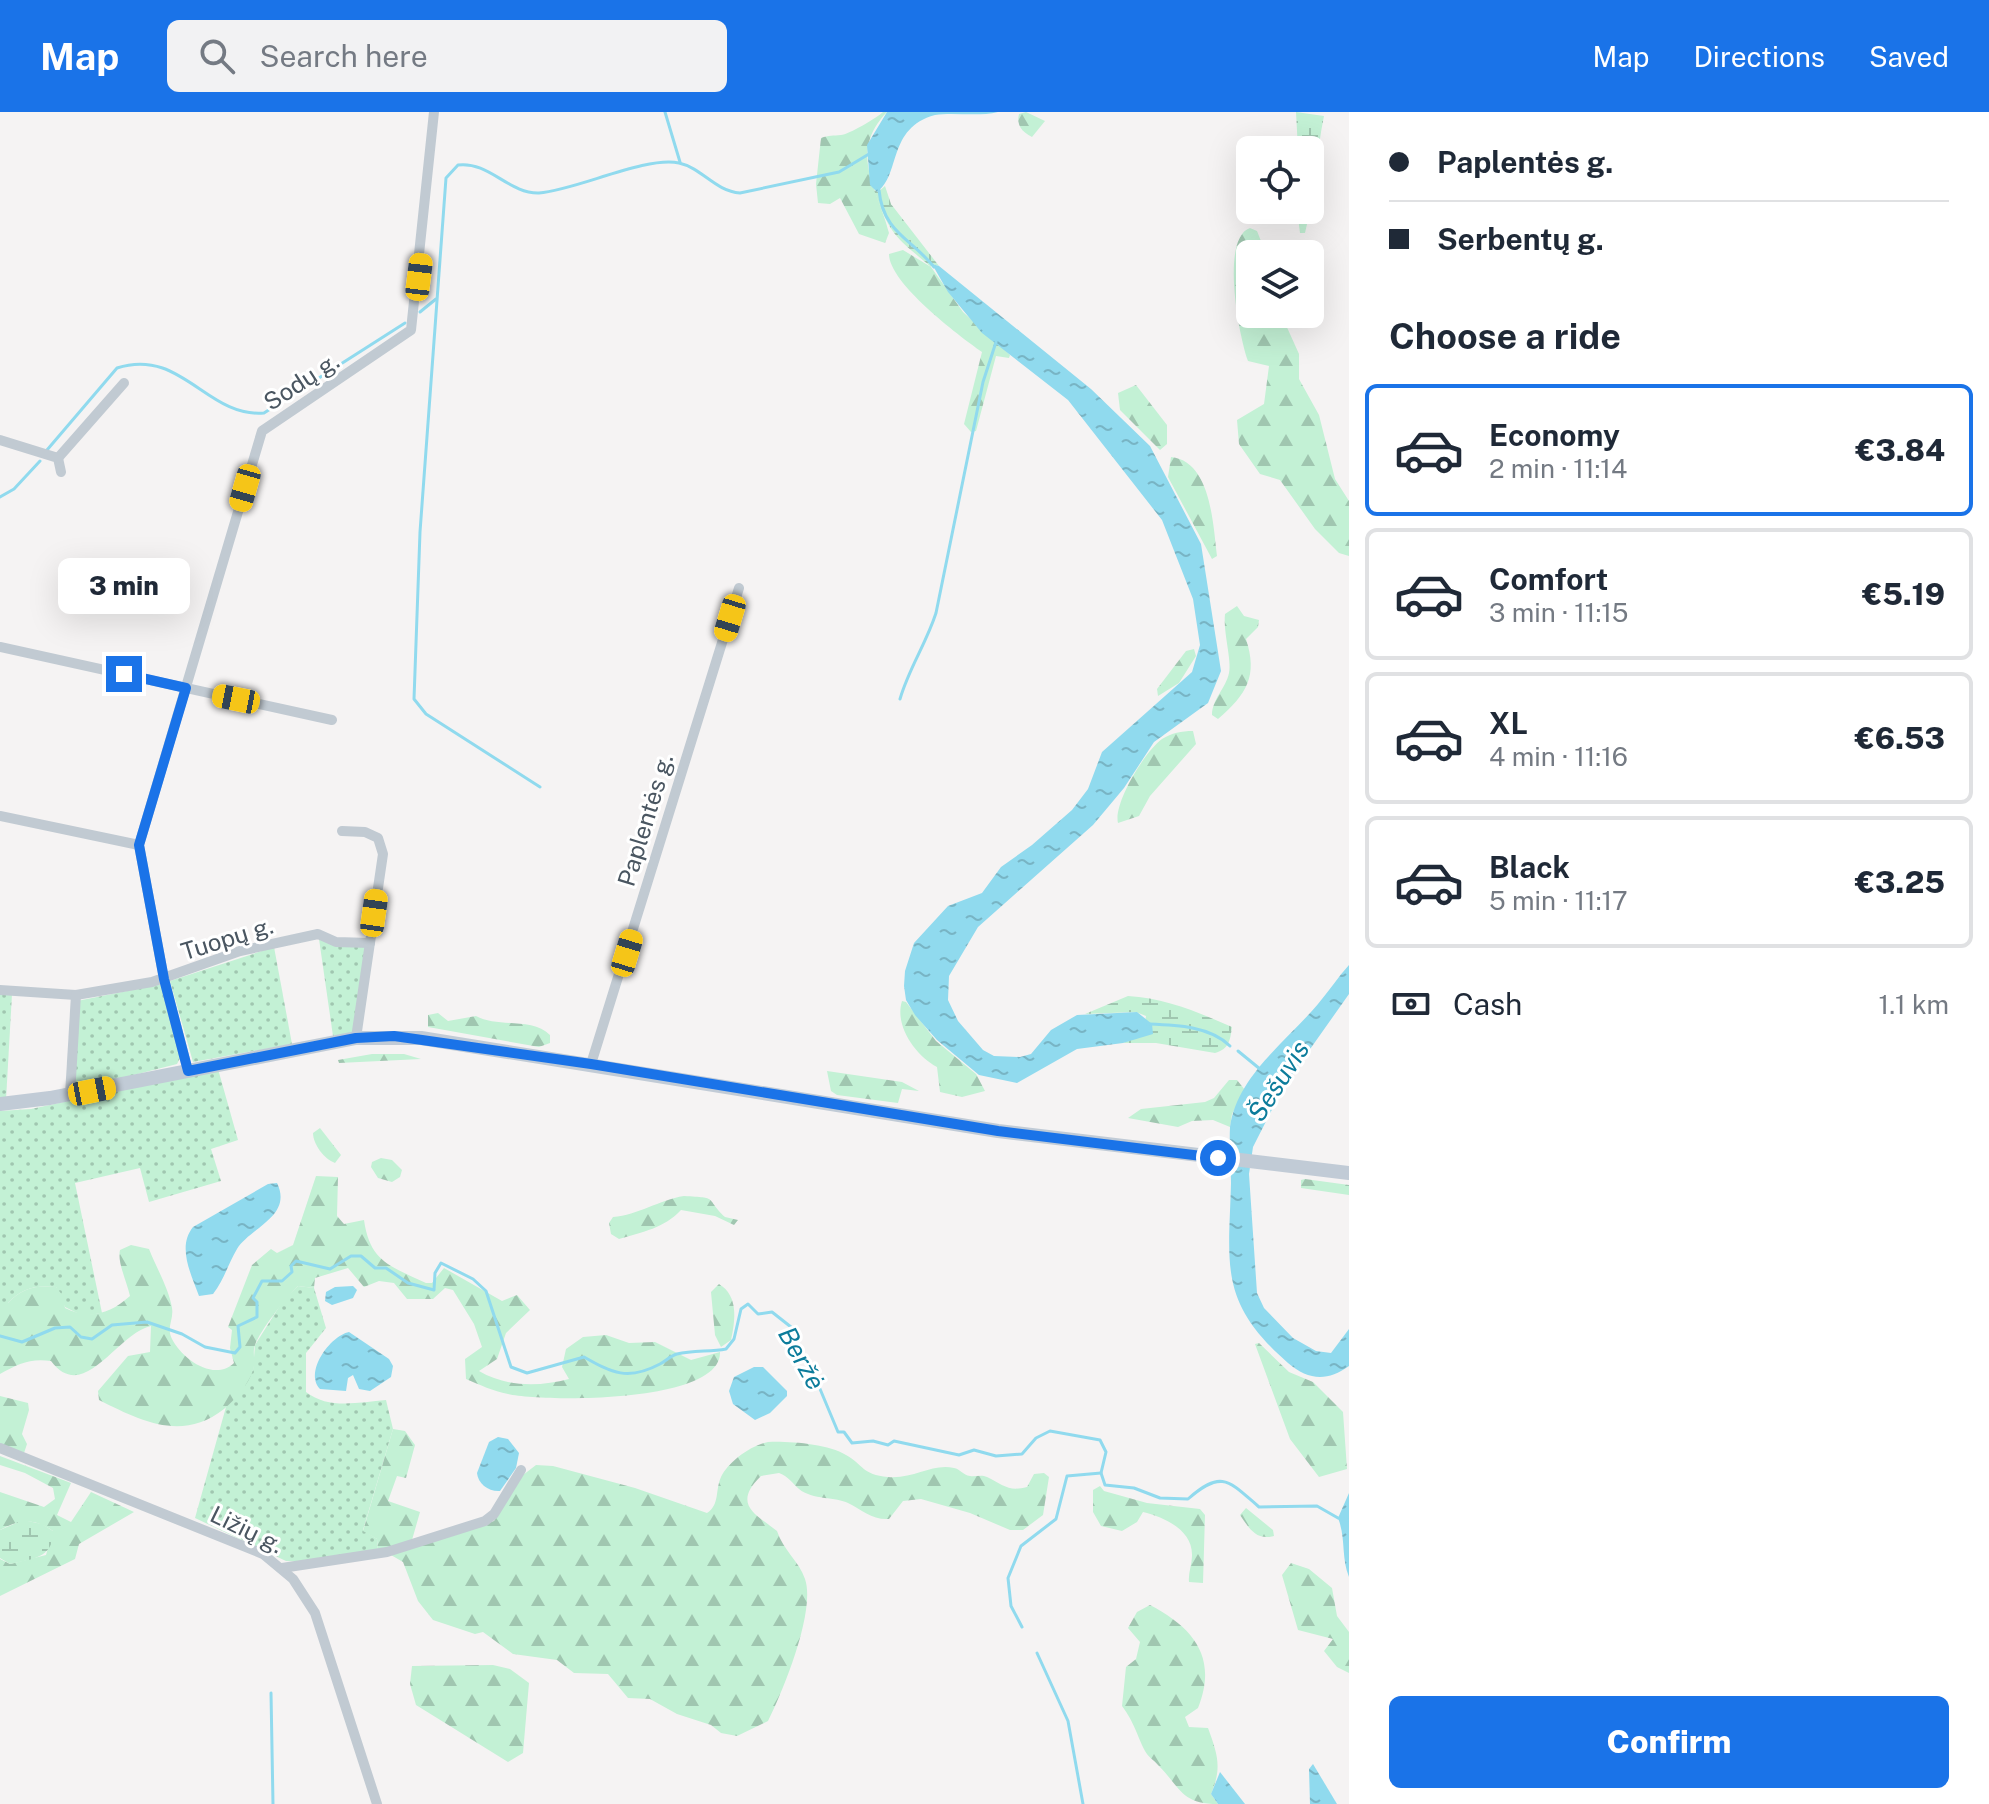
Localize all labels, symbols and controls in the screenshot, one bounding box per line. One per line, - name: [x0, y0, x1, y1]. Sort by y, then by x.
- search box: [167, 20, 727, 92]
- text: Map: [40, 34, 119, 79]
- icon: search: [195, 34, 239, 78]
- text: Search here: [259, 38, 428, 74]
- text: Map: [1593, 40, 1649, 73]
- text: Directions: [1693, 40, 1825, 73]
- text: Saved: [1869, 40, 1949, 73]
- map controls: [1236, 136, 1324, 328]
- button: locate: [1236, 136, 1324, 224]
- text: Paplentės g.: [1437, 144, 1613, 180]
- text: Serbentų g.: [1437, 221, 1604, 257]
- button: layers: [1236, 240, 1324, 328]
- car: [404, 252, 434, 302]
- text: Choose a ride: [1389, 315, 1621, 357]
- street label: Sodų g.: [258, 346, 344, 416]
- icon: car: [1393, 414, 1465, 486]
- text: Economy: [1489, 417, 1620, 453]
- text: €3.84: [1855, 432, 1945, 468]
- text: 2 min · 11:14: [1489, 453, 1627, 484]
- car: [227, 462, 263, 514]
- callout: 3 min: [58, 558, 190, 614]
- icon: car: [1393, 558, 1465, 630]
- text: Comfort: [1489, 561, 1608, 597]
- text: 3 min: [89, 570, 159, 601]
- text: €5.19: [1862, 576, 1945, 612]
- car: [712, 592, 748, 644]
- text: 3 min · 11:15: [1489, 597, 1629, 628]
- route end: [106, 656, 142, 692]
- car: [210, 683, 262, 715]
- icon: car: [1393, 702, 1465, 774]
- text: XL: [1489, 705, 1528, 741]
- text: €6.53: [1855, 720, 1945, 756]
- text: 4 min · 11:16: [1489, 741, 1628, 772]
- street label: Paplentės g.: [612, 750, 678, 890]
- icon: car: [1393, 846, 1465, 918]
- text: Black: [1489, 849, 1570, 885]
- text: €3.25: [1855, 864, 1945, 900]
- text: 5 min · 11:17: [1489, 885, 1628, 916]
- car: [359, 888, 389, 938]
- street label: Tuopų g.: [178, 911, 276, 965]
- car: [609, 927, 645, 979]
- icon: cash: [1389, 982, 1433, 1026]
- text: Cash: [1453, 986, 1522, 1022]
- text: 1.1 km: [1879, 989, 1949, 1020]
- water label: Šešuvis: [1241, 1035, 1315, 1127]
- car: [66, 1075, 118, 1107]
- route start: [1200, 1140, 1236, 1176]
- water label: Beržė: [772, 1321, 832, 1395]
- street label: Ližių g.: [206, 1499, 288, 1559]
- button: Confirm: [1389, 1696, 1949, 1788]

